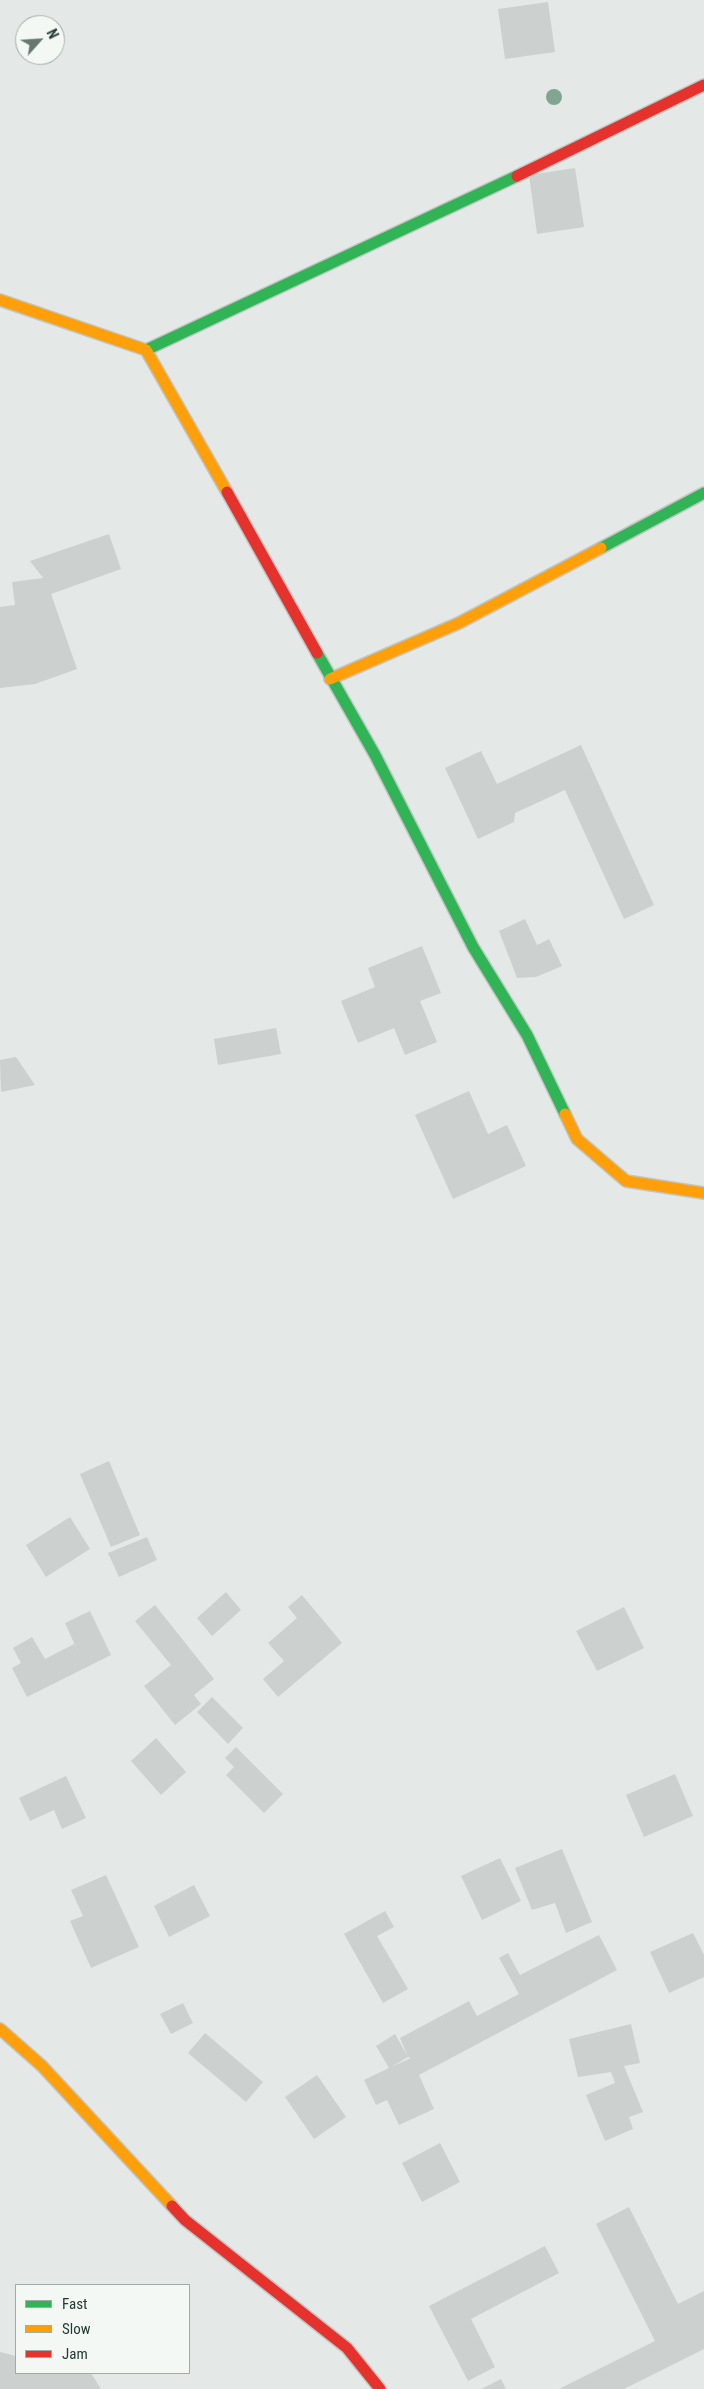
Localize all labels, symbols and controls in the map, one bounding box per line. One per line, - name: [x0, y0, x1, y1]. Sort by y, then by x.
- north arrow: [15, 15, 65, 65]
- text: N: [44, 26, 62, 41]
- legend: [15, 2284, 190, 2374]
- text: Fast: [62, 2295, 87, 2313]
- text: Slow: [62, 2320, 91, 2338]
- text: Jam: [62, 2345, 88, 2363]

